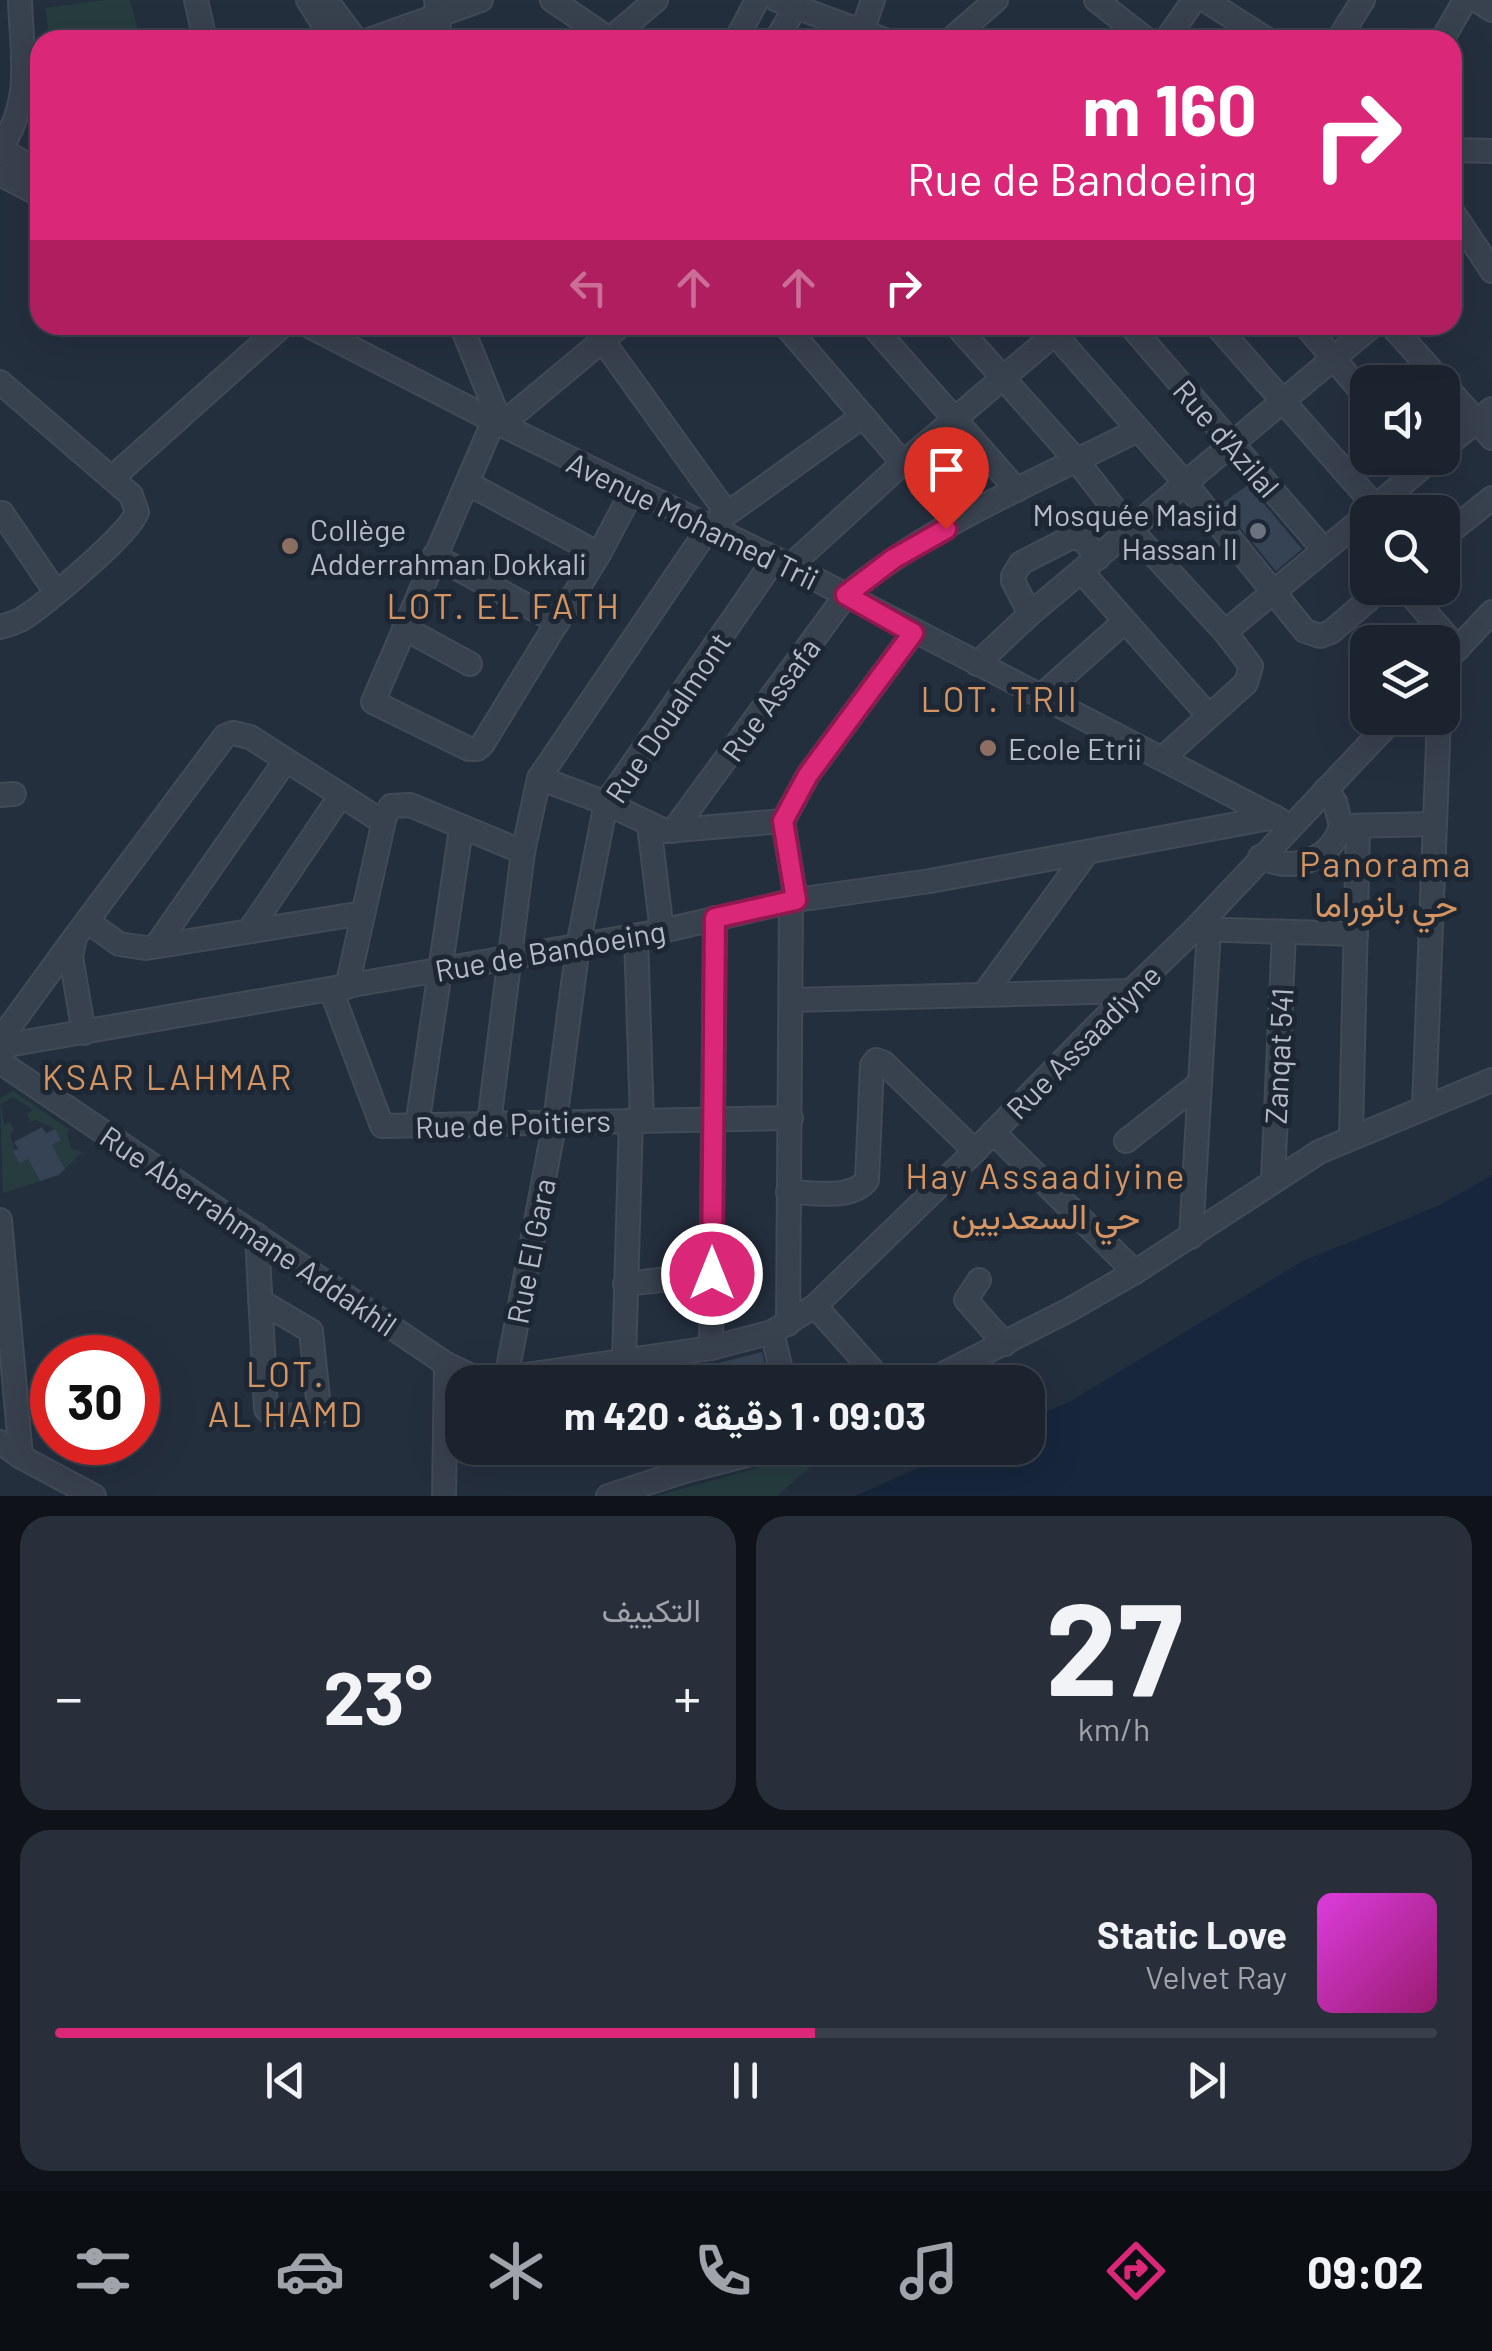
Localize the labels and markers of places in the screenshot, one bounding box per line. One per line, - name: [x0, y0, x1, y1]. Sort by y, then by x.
- pin: [904, 427, 989, 530]
- place label: Mosquée Masjid Hassan II: [1033, 496, 1238, 566]
- place label: Collège Adderrahman Dokkali: [310, 511, 587, 581]
- marker: Mosquée Masjid Hassan II: [1247, 520, 1269, 542]
- marker: Collège Adderrahman Dokkali: [279, 535, 301, 557]
- place label: Ecole Etrii: [1008, 730, 1142, 766]
- marker: Ecole Etrii: [977, 737, 999, 759]

